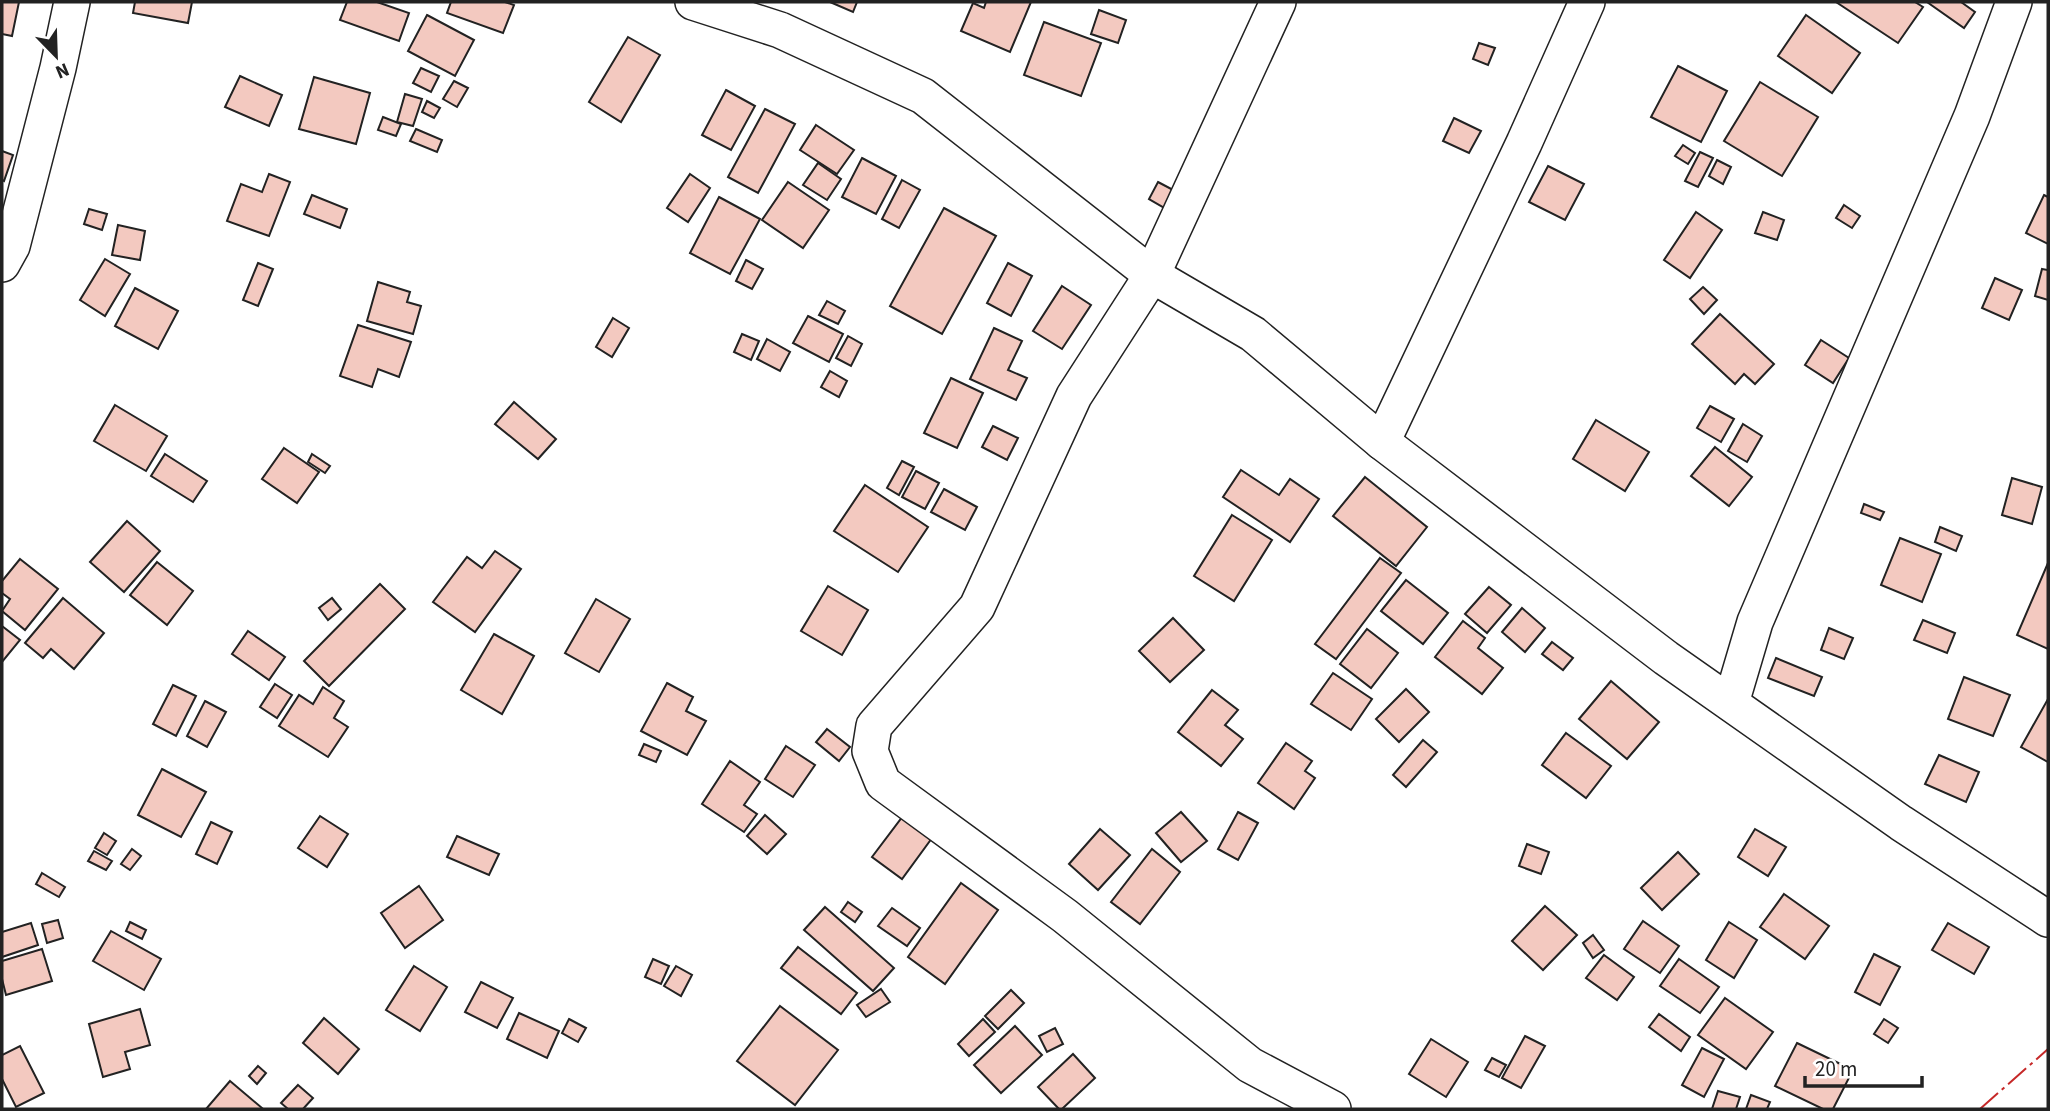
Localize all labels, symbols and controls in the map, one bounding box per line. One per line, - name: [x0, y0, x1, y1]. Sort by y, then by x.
- north arrow: [21, 21, 91, 91]
- text: N: [51, 55, 73, 85]
- scale bar: [1805, 1044, 1922, 1088]
- text: 20 m: [1815, 1054, 1857, 1084]

